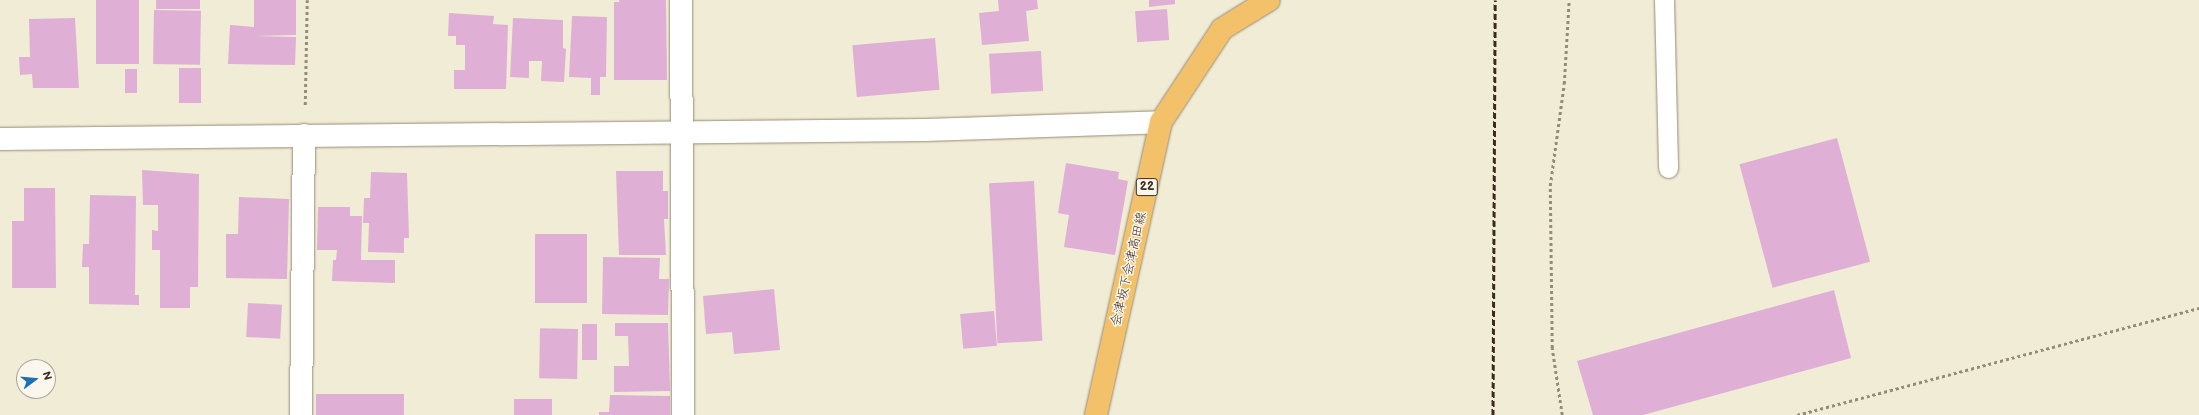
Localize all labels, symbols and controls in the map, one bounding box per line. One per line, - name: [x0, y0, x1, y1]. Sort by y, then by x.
- road number: 22: [1135, 177, 1159, 197]
- street label: 会津坂下会津高田線: [1108, 210, 1150, 328]
- north arrow: [16, 359, 56, 399]
- text: N: [40, 370, 54, 382]

